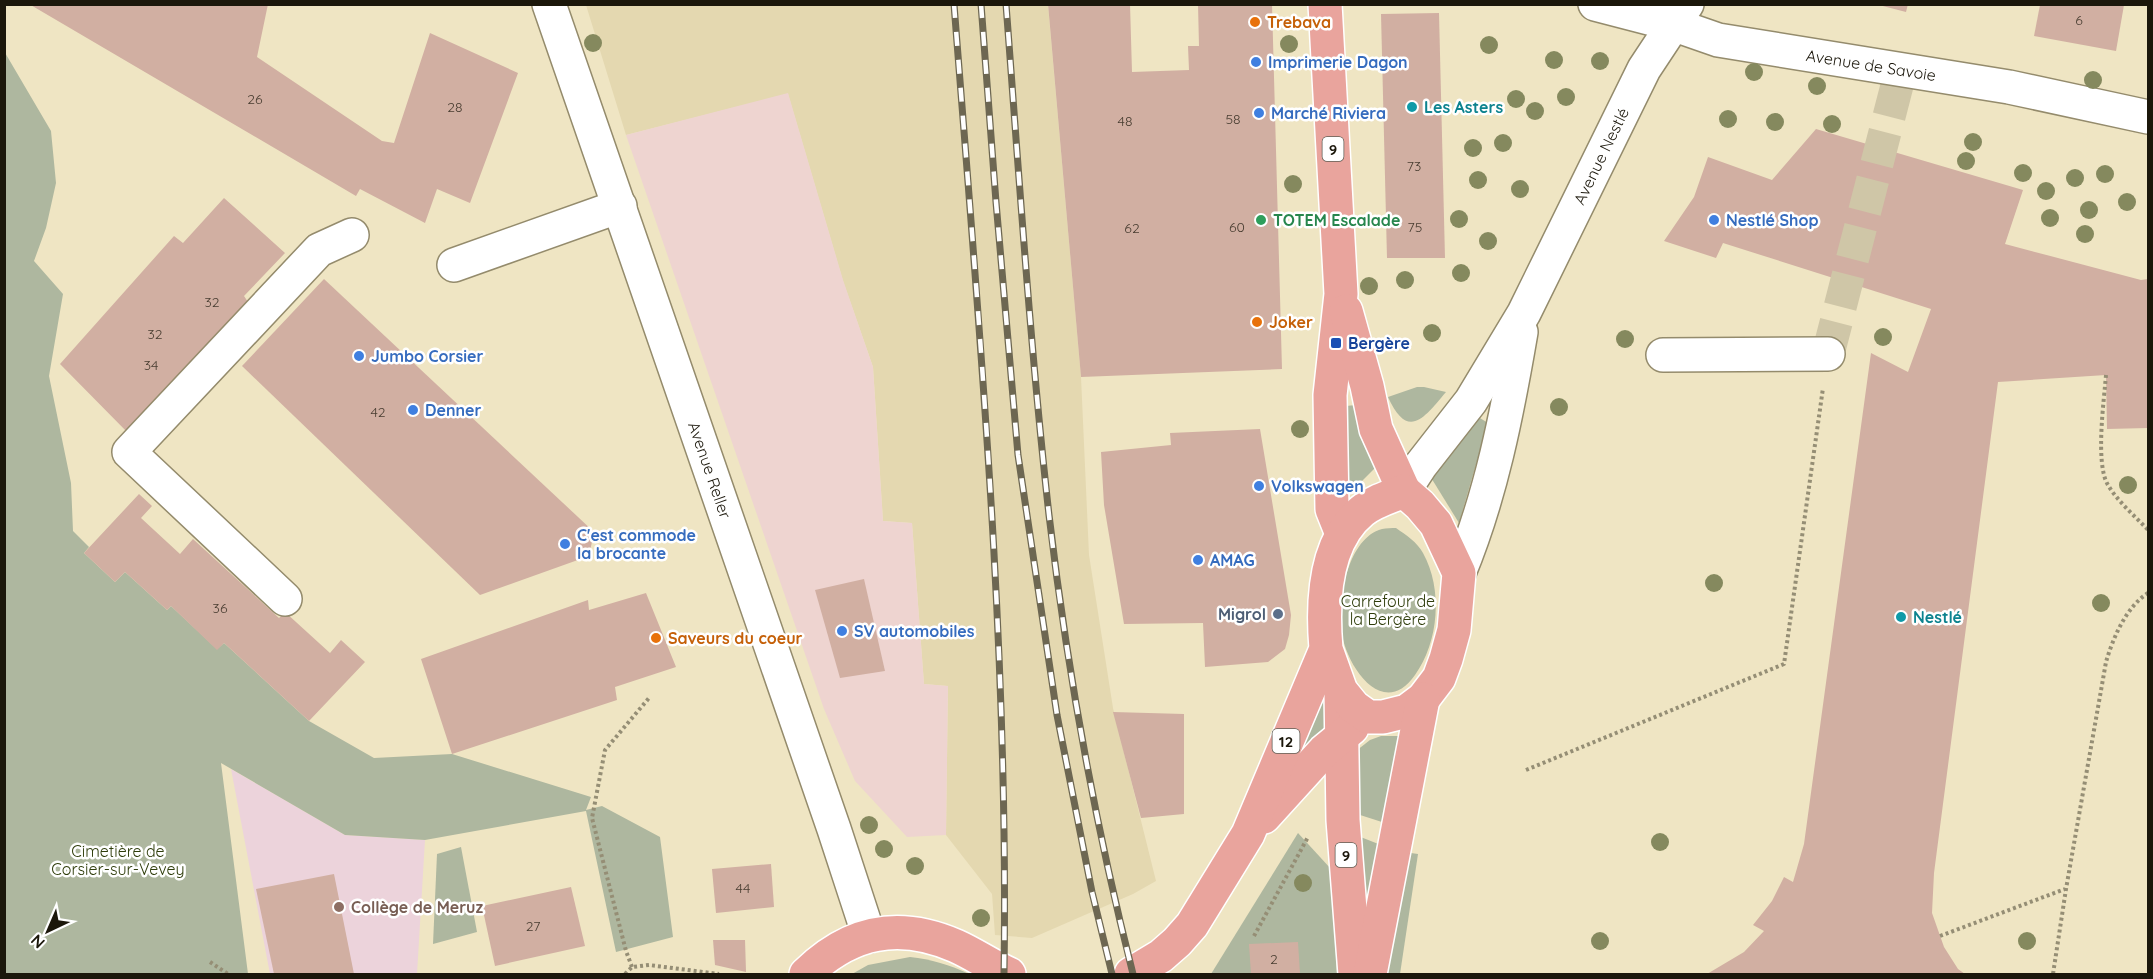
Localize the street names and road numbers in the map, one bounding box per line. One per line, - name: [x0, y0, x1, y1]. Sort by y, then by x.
- street label: Avenue de Savoie: [1805, 45, 1937, 85]
- street label: Avenue Nestlé: [1569, 104, 1633, 208]
- road number: 9: [1322, 137, 1344, 161]
- street label: Avenue Reller: [684, 419, 736, 521]
- road number: 12: [1272, 729, 1300, 753]
- road number: 9: [1336, 843, 1356, 867]

